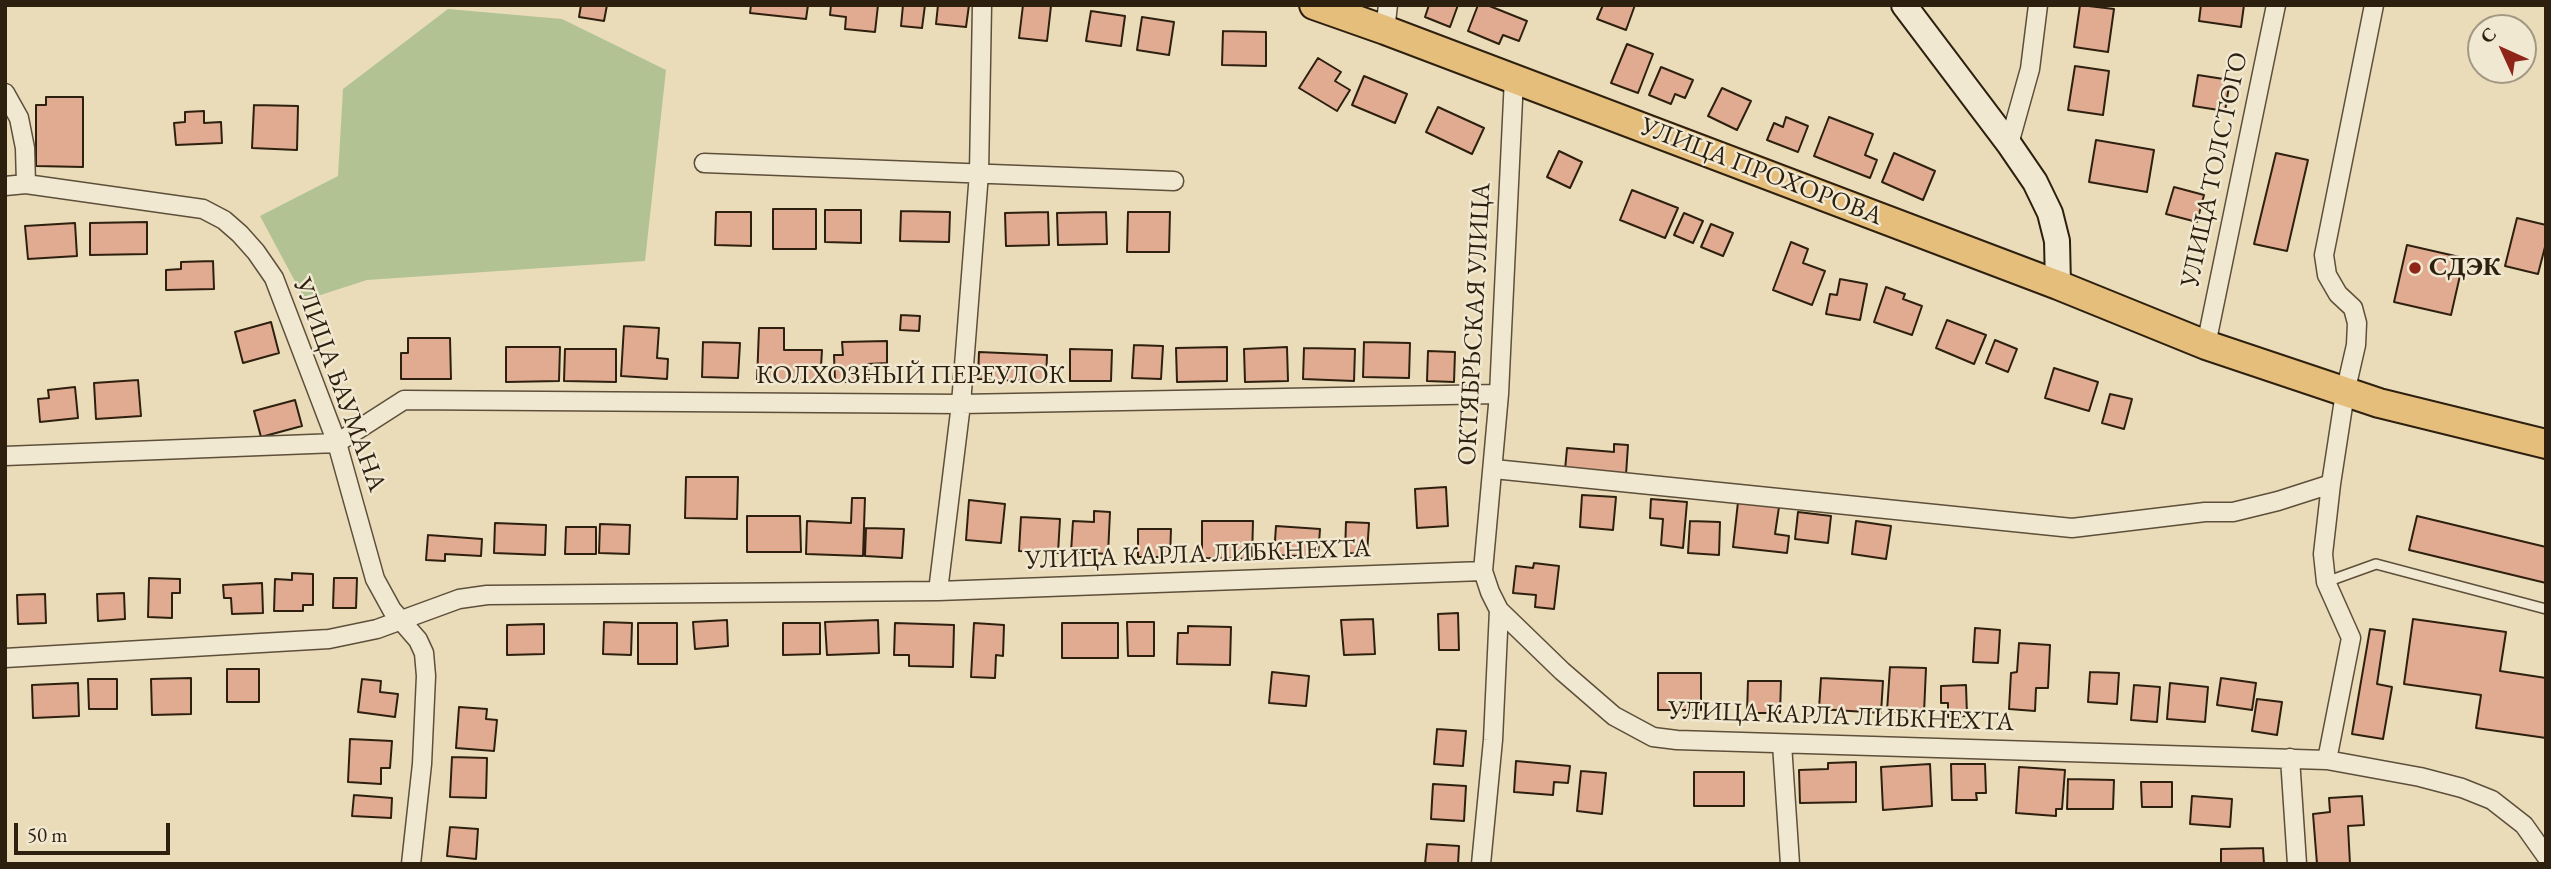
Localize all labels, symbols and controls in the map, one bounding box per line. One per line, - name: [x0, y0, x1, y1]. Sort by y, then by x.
- north arrow: [2467, 14, 2537, 84]
- text: С: [2475, 22, 2502, 49]
- street label: УЛИЦА ТОЛСТОГО: [2175, 49, 2255, 291]
- street label: УЛИЦА ПРОХОРОВА: [1635, 111, 1887, 233]
- street label: ОКТЯБРЬСКАЯ УЛИЦА: [1452, 182, 1498, 466]
- place label: СДЭК: [2429, 252, 2501, 284]
- marker: СДЭК: [2407, 260, 2423, 276]
- street label: УЛИЦА БАУМАНА: [286, 274, 392, 496]
- street label: КОЛХОЗНЫЙ ПЕРЕУЛОК: [756, 360, 1066, 392]
- street label: УЛИЦА КАРЛА ЛИБКНЕХТА: [1024, 533, 1372, 577]
- street label: УЛИЦА КАРЛА ЛИБКНЕХТА: [1667, 695, 2015, 739]
- scale bar: [18, 810, 173, 854]
- text: 50 m: [27, 821, 68, 848]

